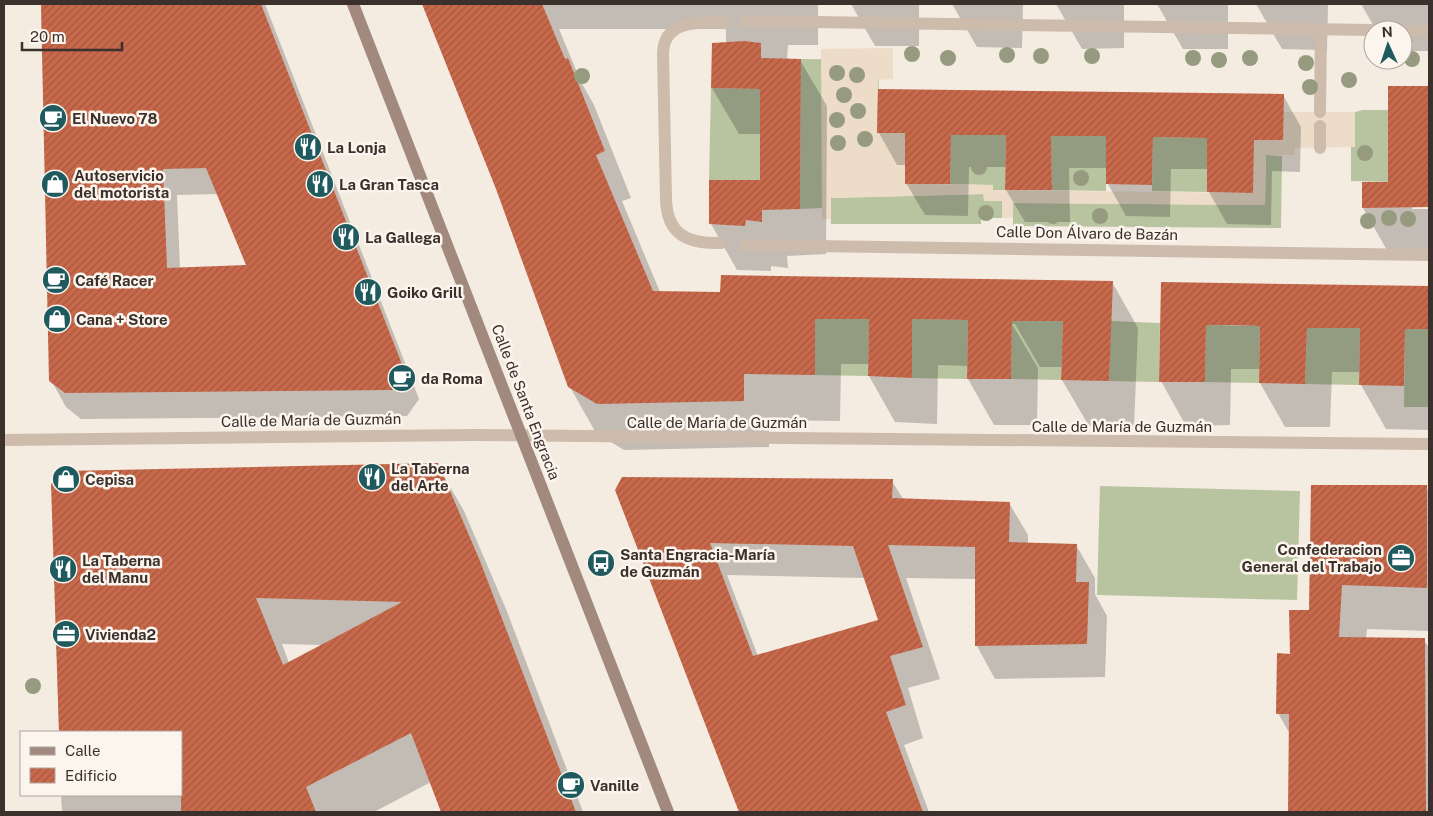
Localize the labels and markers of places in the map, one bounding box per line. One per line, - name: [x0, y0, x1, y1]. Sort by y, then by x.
- cafe icon: El Nuevo 78: [38, 103, 68, 133]
- place label: El Nuevo 78: [72, 110, 158, 127]
- restaurant icon: La Lonja: [293, 132, 323, 162]
- place label: La Lonja: [327, 139, 386, 156]
- place label: Autoservicio del motorista: [74, 167, 169, 201]
- shop icon: Autoservicio del motorista: [40, 169, 70, 199]
- restaurant icon: La Gran Tasca: [305, 169, 335, 199]
- place label: La Gran Tasca: [339, 176, 439, 193]
- restaurant icon: La Gallega: [331, 222, 361, 252]
- place label: La Gallega: [365, 229, 441, 246]
- cafe icon: Café Racer: [41, 265, 71, 295]
- place label: Café Racer: [75, 272, 154, 289]
- restaurant icon: Goiko Grill: [353, 277, 383, 307]
- place label: Goiko Grill: [387, 284, 463, 301]
- shop icon: Cana + Store: [42, 304, 72, 334]
- place label: Cana + Store: [76, 311, 168, 328]
- cafe icon: da Roma: [387, 363, 417, 393]
- place label: da Roma: [421, 370, 483, 387]
- place label: La Taberna del Arte: [391, 460, 470, 494]
- restaurant icon: La Taberna del Arte: [357, 462, 387, 492]
- shop icon: Cepisa: [51, 464, 81, 494]
- place label: Cepisa: [85, 471, 134, 488]
- place label: Confederacion General del Trabajo: [1242, 541, 1382, 575]
- office icon: Confederacion General del Trabajo: [1386, 543, 1416, 573]
- place label: Santa Engracia-María de Guzmán: [620, 546, 775, 580]
- bus stop icon: Santa Engracia-María de Guzmán: [586, 548, 616, 578]
- place label: La Taberna del Manu: [82, 552, 161, 586]
- restaurant icon: La Taberna del Manu: [48, 554, 78, 584]
- office icon: Vivienda2: [51, 619, 81, 649]
- place label: Vivienda2: [85, 626, 156, 643]
- cafe icon: Vanille: [556, 770, 586, 800]
- place label: Vanille: [590, 777, 639, 794]

